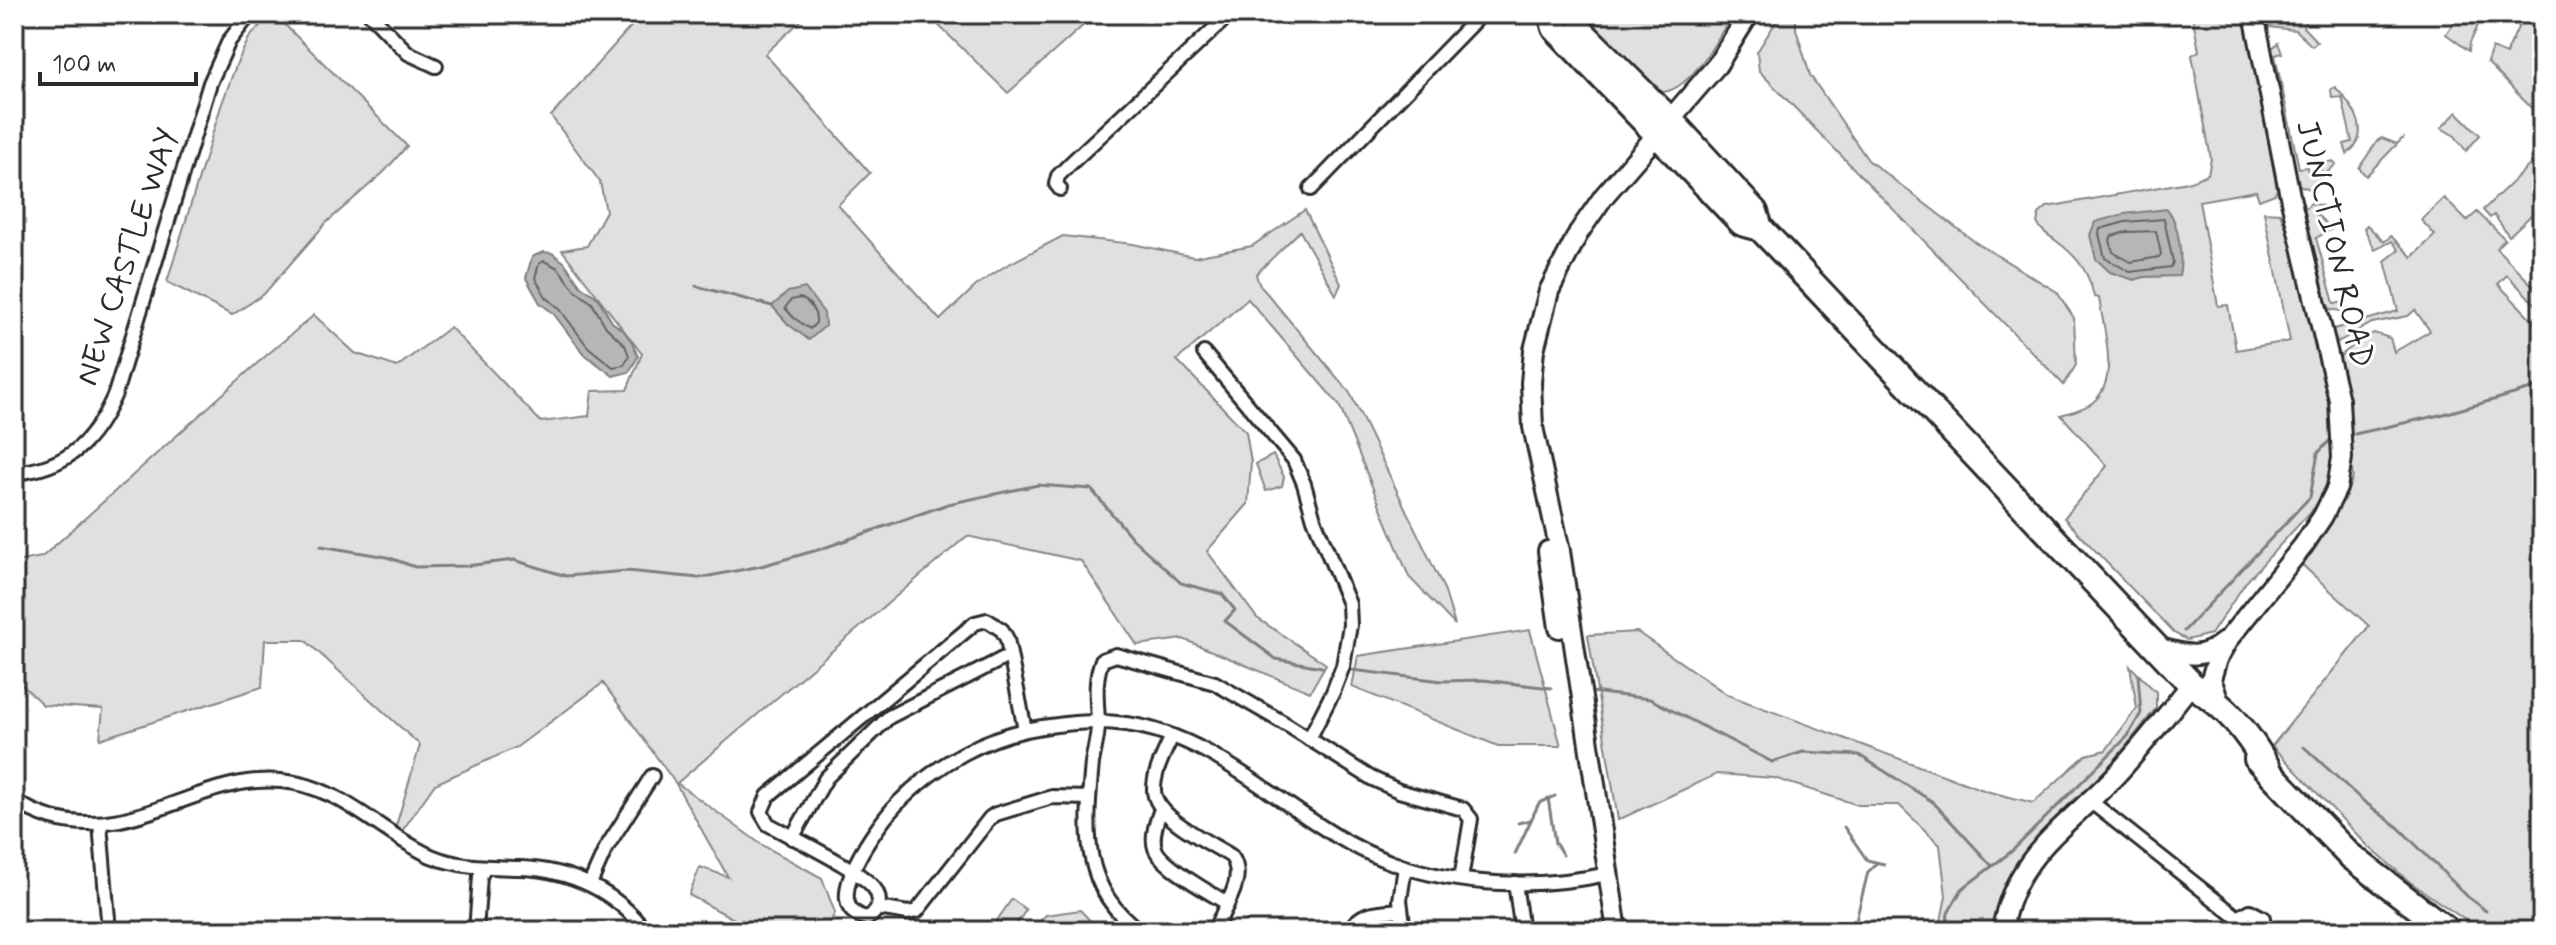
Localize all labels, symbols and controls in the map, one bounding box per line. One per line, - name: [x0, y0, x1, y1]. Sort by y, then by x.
- scale bar: [40, 36, 196, 86]
- text: 100 m: [52, 50, 116, 81]
- street label: JUNCTION ROAD: [2285, 116, 2383, 372]
- street label: NEW CASTLE WAY: [67, 123, 189, 391]

